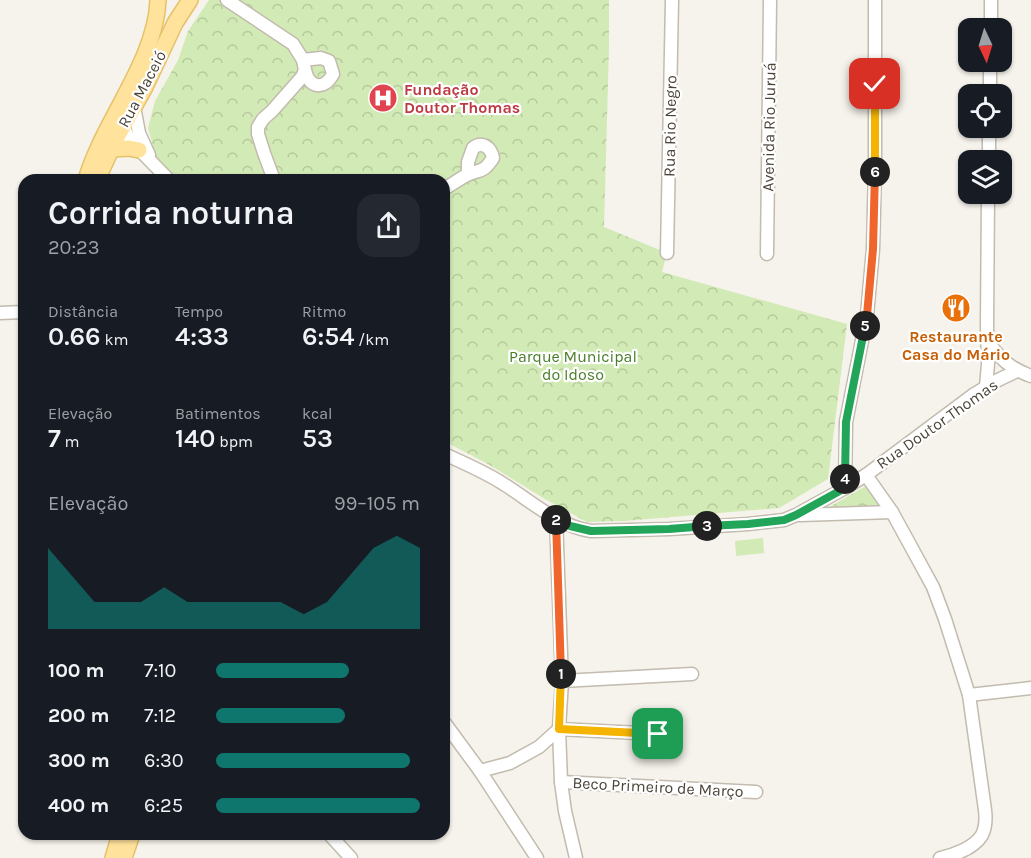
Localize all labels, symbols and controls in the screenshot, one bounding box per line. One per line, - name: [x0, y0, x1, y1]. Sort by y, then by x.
- north arrow: [958, 18, 1012, 72]
- map controls: [958, 18, 1012, 204]
- street label: Rua Maceió: [114, 47, 170, 131]
- pin: [849, 58, 900, 109]
- street label: Avenida Rio Juruá: [758, 62, 780, 192]
- icon: check: [858, 67, 891, 100]
- street label: Rua Rio Negro: [660, 75, 680, 177]
- place label: Fundação Doutor Thomas: [404, 80, 520, 117]
- hospital icon: Fundação Doutor Thomas: [367, 82, 399, 114]
- button: locate: [958, 84, 1012, 138]
- button: layers: [958, 150, 1012, 204]
- pin: 6: [860, 157, 890, 187]
- text: 6: [870, 162, 880, 181]
- text: Corrida noturna: [48, 194, 295, 232]
- button: share: [357, 194, 420, 257]
- text: 20:23: [48, 236, 99, 259]
- restaurant icon: Restaurante Casa do Mário: [940, 292, 972, 324]
- text: Distância: [48, 302, 118, 321]
- text: Tempo: [175, 302, 223, 321]
- text: Ritmo: [302, 302, 346, 321]
- pin: 5: [850, 311, 880, 341]
- text: 5: [860, 316, 870, 335]
- text: 0.66: [48, 321, 101, 352]
- text: 4:33: [175, 321, 229, 352]
- text: 6:54: [302, 321, 354, 352]
- place label: Restaurante Casa do Mário: [902, 327, 1010, 364]
- text: km: [101, 330, 128, 349]
- text: /km: [354, 330, 389, 349]
- park label: Parque Municipal do Idoso: [509, 347, 637, 384]
- street label: Rua Doutor Thomas: [873, 375, 1001, 473]
- text: Elevação: [48, 404, 112, 423]
- text: Batimentos: [175, 404, 261, 423]
- text: kcal: [302, 404, 333, 423]
- text: 7: [48, 423, 61, 454]
- text: 140: [175, 423, 215, 454]
- text: 53: [302, 423, 333, 454]
- text: m: [61, 432, 80, 451]
- text: bpm: [215, 432, 253, 451]
- pin: 4: [830, 464, 860, 494]
- text: 4: [840, 469, 850, 488]
- text: Elevação: [48, 492, 128, 515]
- text: 99–105 m: [334, 492, 420, 515]
- pin: 2: [541, 505, 571, 535]
- text: 2: [551, 510, 561, 529]
- pin: 3: [692, 511, 722, 541]
- text: 3: [702, 516, 712, 535]
- text: 100 m: [48, 659, 104, 682]
- text: 7:10: [144, 659, 176, 682]
- pin: 1: [546, 659, 576, 689]
- text: 1: [558, 664, 564, 683]
- text: 200 m: [48, 704, 109, 727]
- text: 7:12: [144, 704, 176, 727]
- pin: [632, 708, 683, 759]
- icon: arrive: [641, 717, 674, 750]
- text: 300 m: [48, 749, 110, 772]
- text: 6:30: [144, 749, 184, 772]
- street label: Beco Primeiro de Março: [572, 773, 744, 801]
- text: 400 m: [48, 794, 109, 817]
- text: 6:25: [144, 794, 183, 817]

